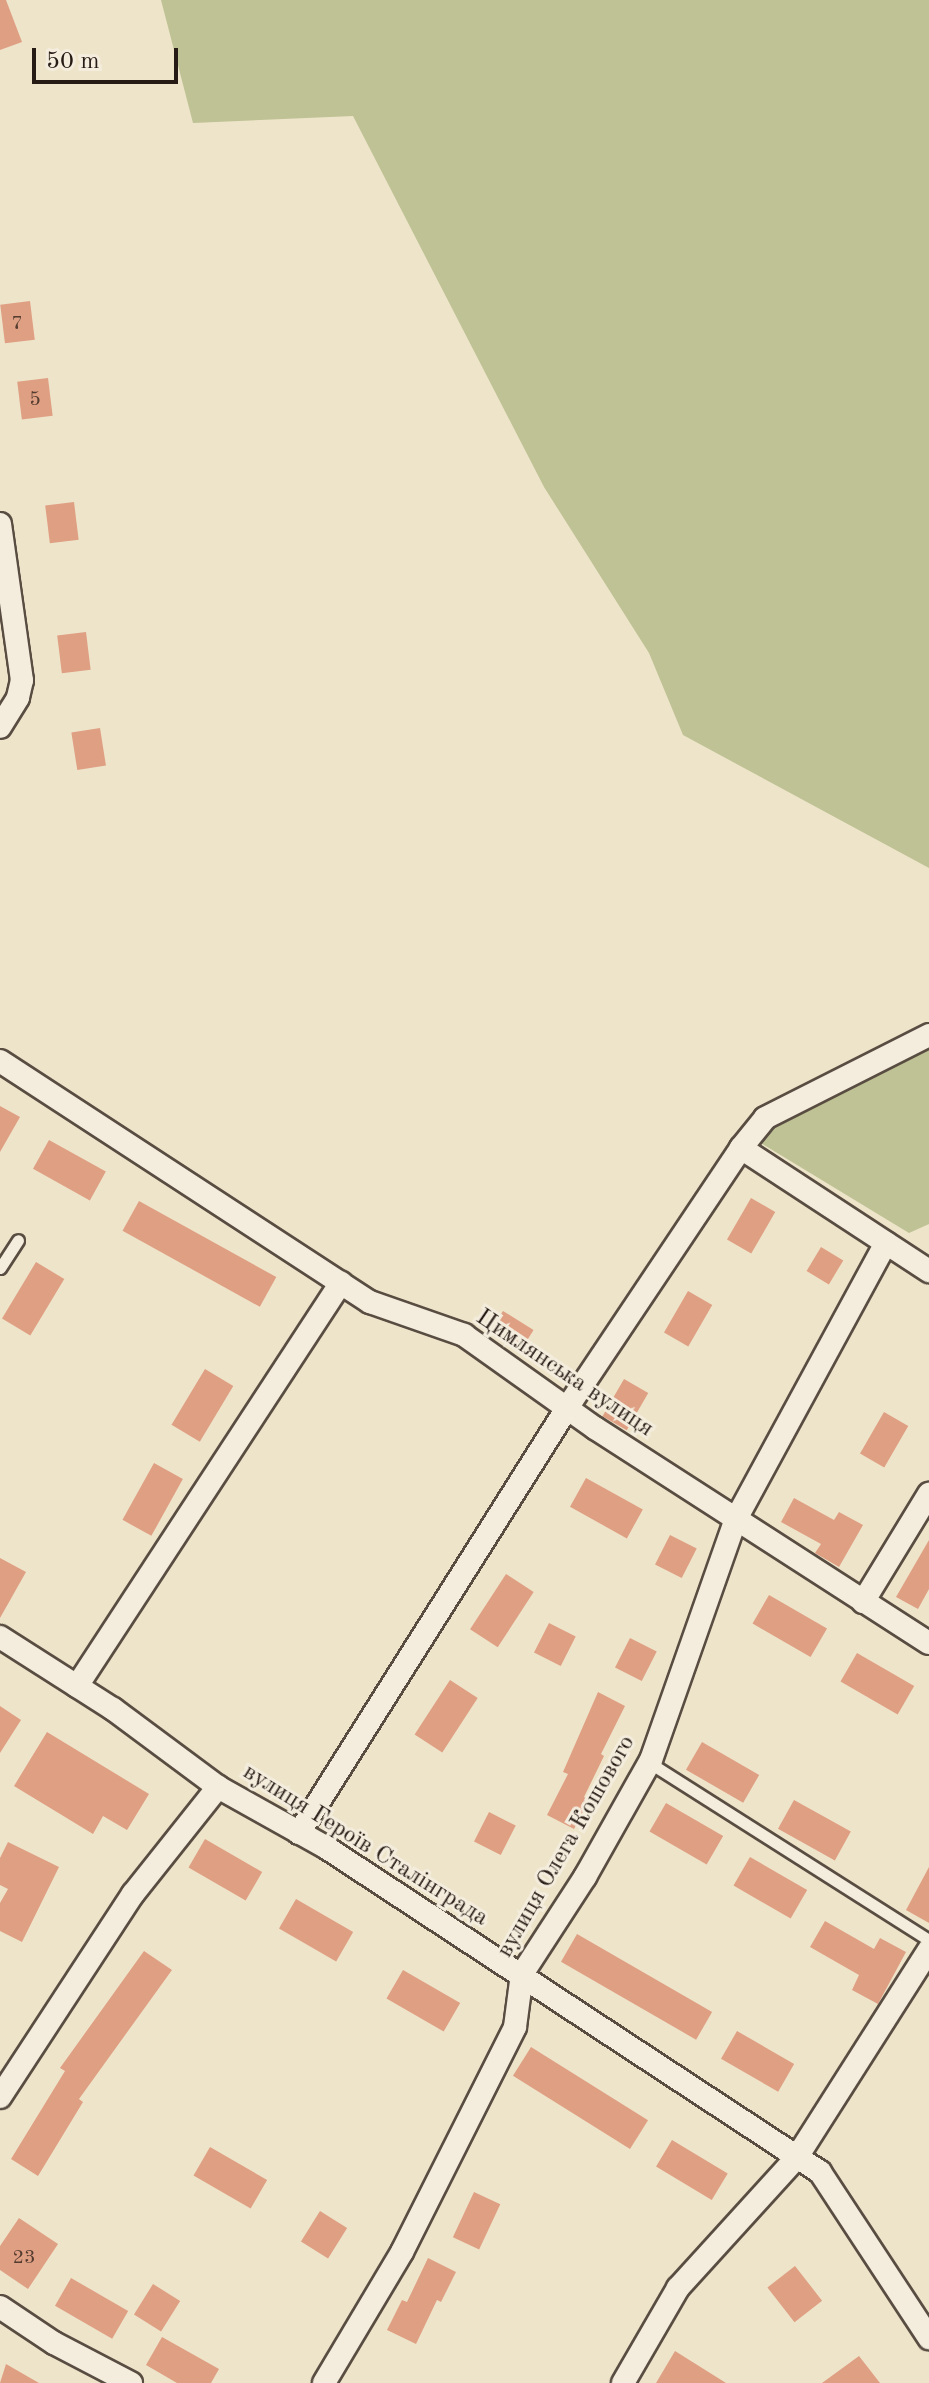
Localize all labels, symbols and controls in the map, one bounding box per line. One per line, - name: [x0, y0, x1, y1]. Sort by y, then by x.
- scale bar: [36, 32, 182, 82]
- text: 50 m: [46, 50, 100, 74]
- house number: 7: [11, 312, 23, 336]
- house number: 5: [29, 388, 41, 412]
- street label: Цимлянська вулиця: [470, 1304, 658, 1444]
- street label: вулиця Олега Кошового: [492, 1731, 642, 1963]
- street label: вулиця Героїв Сталінграда: [237, 1759, 493, 1933]
- house number: 23: [12, 2246, 36, 2270]

